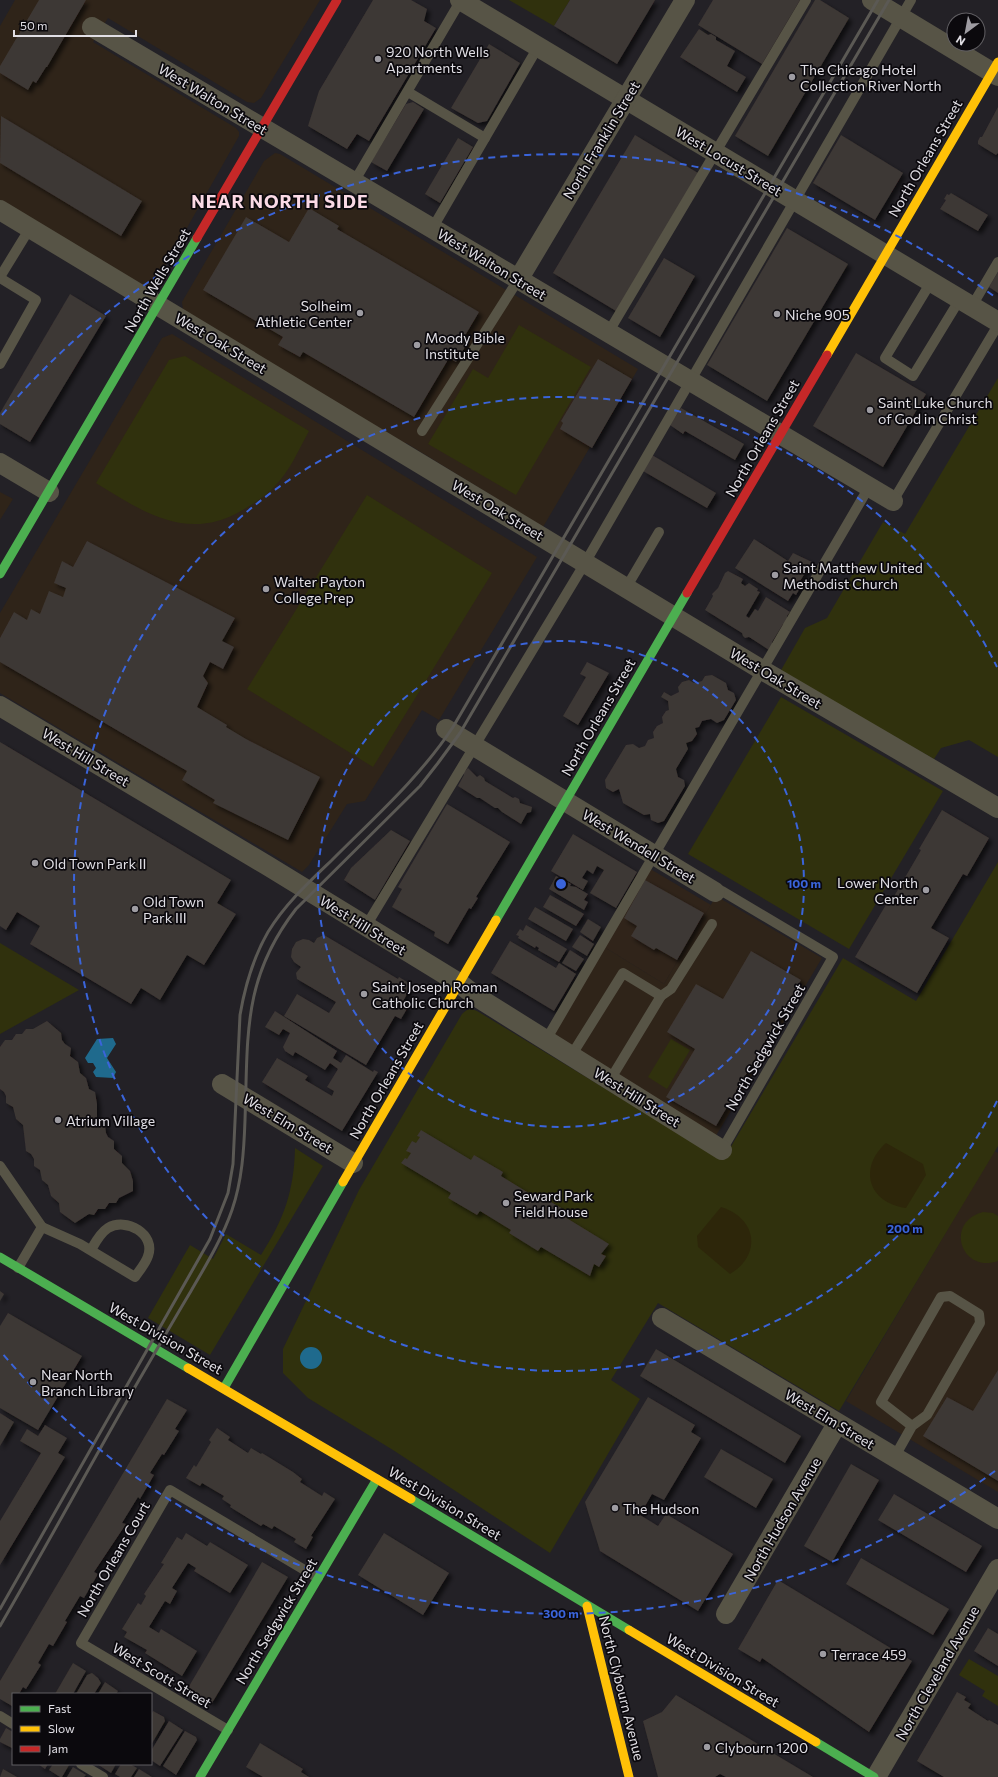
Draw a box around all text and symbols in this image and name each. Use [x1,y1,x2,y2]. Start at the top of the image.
scale bar [14,12,136,38]
north arrow [946,12,986,52]
text: 50 m [20,18,48,32]
text: N [953,33,967,49]
place label: 920 North Wells Apartments [386,43,489,76]
marker: 920 North Wells Apartments [373,54,383,64]
street label: West Walton Street [155,60,271,138]
place label: The Chicago Hotel Collection River North [800,61,942,94]
marker: The Chicago Hotel Collection River North [787,72,797,82]
street label: North Franklin Street [559,78,643,202]
street label: North Orleans Street [884,96,966,220]
street label: West Locust Street [673,123,785,200]
district label: NEAR NORTH SIDE [191,190,369,212]
street label: North Wells Street [120,225,194,335]
street label: West Walton Street [434,225,550,303]
place label: Solheim Athletic Center [256,297,352,330]
place label: Niche 905 [785,306,850,323]
marker: Solheim Athletic Center [355,308,365,318]
street label: West Oak Street [172,309,270,377]
marker: Niche 905 [772,309,782,319]
place label: Moody Bible Institute [425,329,505,362]
marker: Moody Bible Institute [412,340,422,350]
street label: North Orleans Street [721,376,803,500]
place label: Saint Luke Church of God in Christ [878,394,992,427]
marker: Saint Luke Church of God in Christ [865,405,875,415]
street label: West Oak Street [449,476,547,544]
place label: Saint Matthew United Methodist Church [783,559,923,592]
marker: Saint Matthew United Methodist Church [770,570,780,580]
place label: Walter Payton College Prep [274,573,365,606]
marker: Walter Payton College Prep [261,584,271,594]
street label: West Oak Street [727,644,825,712]
street label: North Orleans Street [557,655,639,779]
street label: West Hill Street [39,724,133,790]
street label: West Wendell Street [579,805,699,887]
place label: Old Town Park II [43,855,146,872]
marker: Old Town Park II [30,858,40,868]
place label: Lower North Center [837,874,918,907]
text: 100 m [787,876,821,890]
centre of rings [554,877,568,891]
marker: Lower North Center [921,885,931,895]
street label: West Hill Street [317,892,410,959]
place label: Old Town Park III [143,893,204,926]
marker: Old Town Park III [130,904,140,914]
place label: Saint Joseph Roman Catholic Church [372,978,497,1011]
street label: North Sedgwick Street [722,980,808,1114]
marker: Saint Joseph Roman Catholic Church [359,989,369,999]
street label: North Orleans Street [345,1018,427,1142]
street label: West Hill Street [591,1064,684,1131]
street label: West Elm Street [240,1090,336,1157]
place label: Atrium Village [66,1112,155,1129]
marker: Atrium Village [53,1115,63,1125]
place label: Seward Park Field House [514,1187,594,1220]
marker: Seward Park Field House [501,1198,511,1208]
text: 200 m [887,1221,923,1235]
street label: West Division Street [106,1298,226,1378]
place label: Near North Branch Library [41,1366,134,1399]
marker: Near North Branch Library [28,1377,38,1387]
street label: West Elm Street [782,1386,878,1453]
street label: North Hudson Avenue [740,1454,824,1584]
street label: West Division Street [385,1463,505,1544]
street label: North Orleans Court [73,1498,153,1620]
place label: The Hudson [623,1500,699,1517]
marker: The Hudson [610,1503,620,1513]
street label: North Sedgwick Street [232,1555,320,1687]
street label: North Cleveland Avenue [892,1603,982,1743]
text: 300 m [543,1606,579,1620]
street label: North Clybourn Avenue [596,1614,648,1762]
street label: West Division Street [663,1630,783,1711]
street label: West Scott Street [109,1639,215,1711]
place label: Terrace 459 [831,1646,907,1663]
marker: Terrace 459 [818,1649,828,1659]
legend [12,1693,152,1765]
text: Fast [48,1701,71,1715]
text: Slow [48,1721,75,1735]
place label: Clybourn 1200 [715,1739,808,1756]
text: Jam [48,1741,68,1756]
marker: Clybourn 1200 [702,1742,712,1752]

